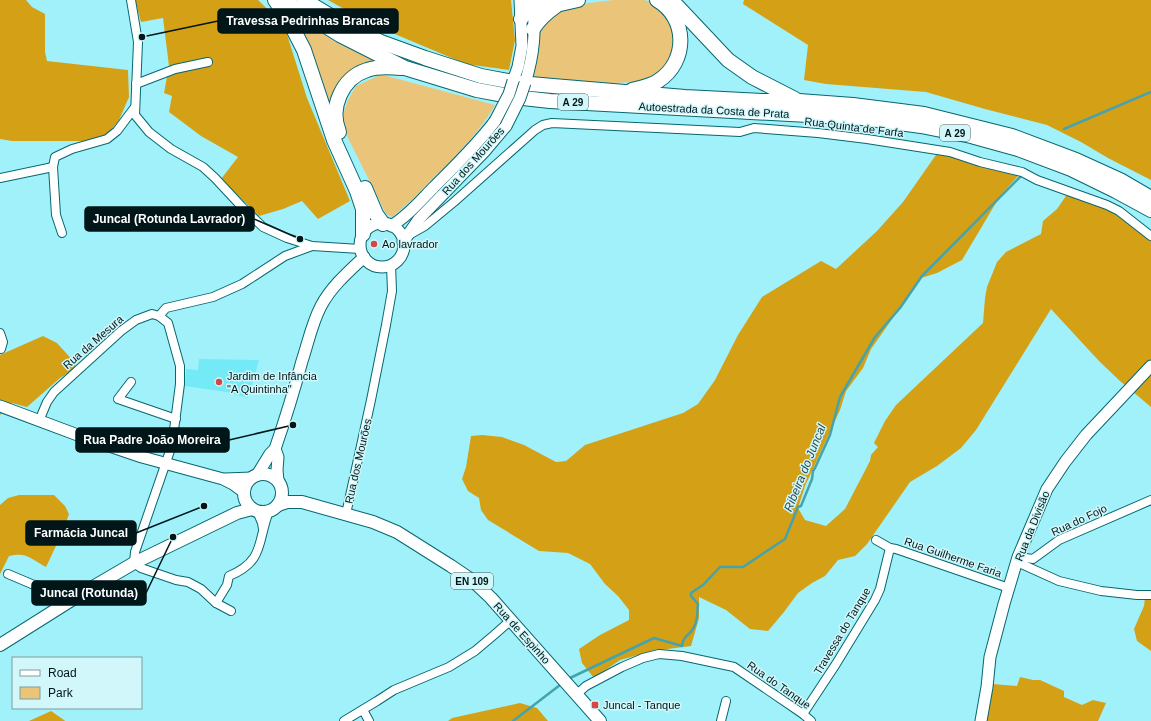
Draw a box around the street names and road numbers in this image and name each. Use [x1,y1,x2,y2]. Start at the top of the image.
road number: A 29 [558,94,588,110]
street label: Autoestrada da Costa de Prata [638,100,791,120]
street label: Rua Quinta de Farfa [804,115,905,139]
street label: Rua dos Mourões [439,124,507,197]
road number: A 29 [940,125,970,141]
street label: Rua da Mesura [61,312,126,371]
street label: Rua dos Mourões [342,417,374,505]
street label: Rua da Divisão [1012,489,1052,563]
street label: Rua do Fojo [1049,502,1109,538]
street label: Rua Guilherme Faria [903,535,1004,580]
road number: EN 109 [451,573,493,589]
street label: Travessa do Tanque [811,585,873,677]
street label: Rua de Espinho [491,600,553,666]
street label: Rua do Tanque [745,659,813,711]

